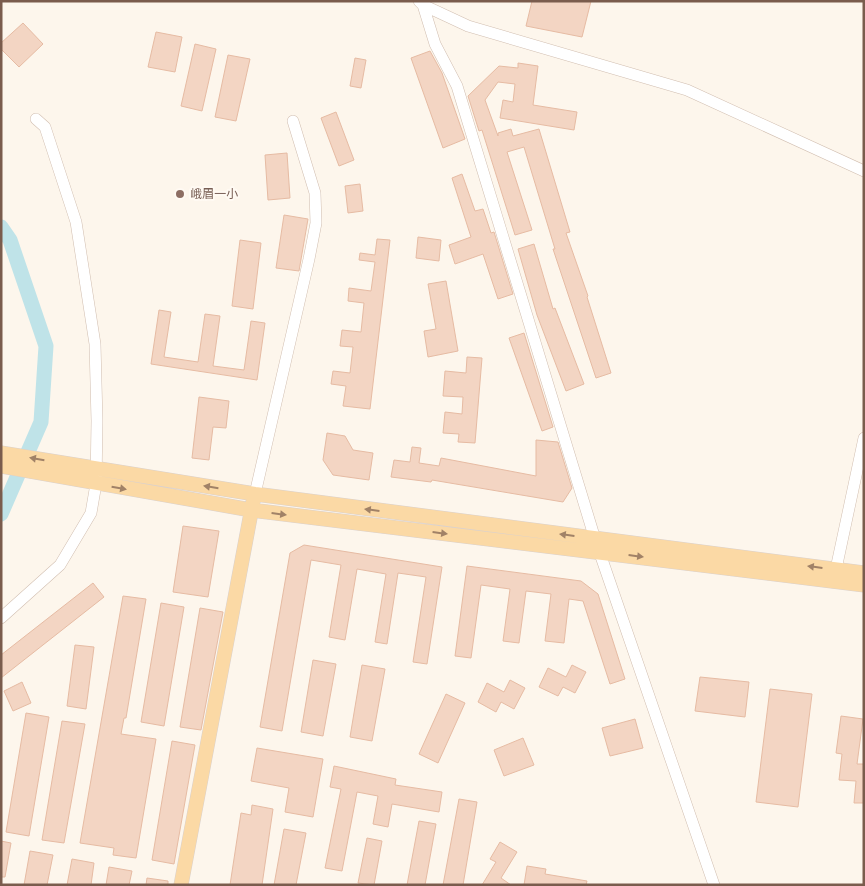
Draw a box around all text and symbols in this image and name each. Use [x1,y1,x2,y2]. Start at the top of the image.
place label: 峨眉一小 [190,186,238,201]
marker: 峨眉一小 [174,188,186,200]
one-way arrow [29,455,45,463]
one-way arrow [202,483,218,491]
one-way arrow [111,484,127,492]
one-way arrow [363,505,379,513]
one-way arrow [271,510,287,518]
one-way arrow [433,529,449,537]
one-way arrow [559,531,575,539]
one-way arrow [629,553,645,561]
one-way arrow [807,563,823,571]

